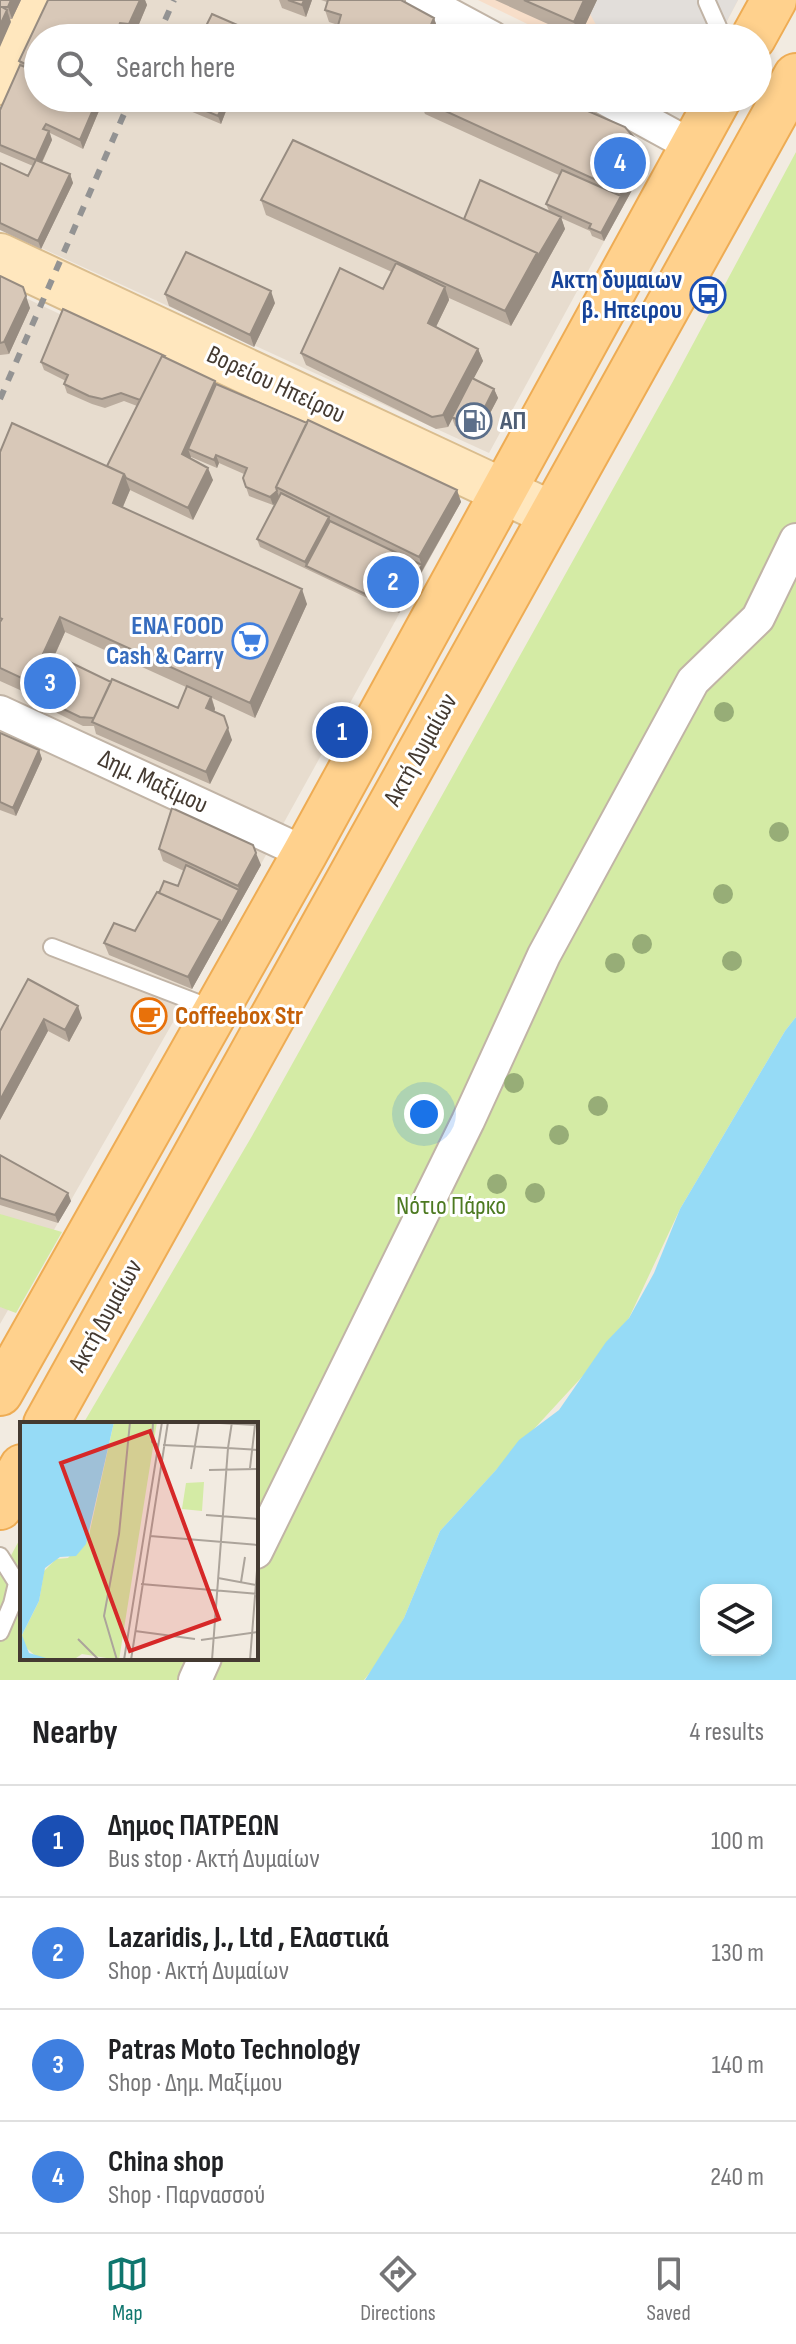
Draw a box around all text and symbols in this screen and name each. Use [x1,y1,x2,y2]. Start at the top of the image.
search box [24,24,772,112]
icon: search [52,46,96,90]
text: Search here [116,50,235,86]
pin: 4 [594,133,646,193]
place label: Ακτη δυμαιων β. Ηπειρου [550,265,682,326]
bus stop icon: Ακτη δυμαιων β. Ηπειρου [689,276,727,314]
street label: Βορείου Ηπείρου [202,339,350,431]
fuel station icon: ΑΠ [455,402,493,440]
place label: ΑΠ [499,406,526,437]
pin: 2 [367,552,419,612]
place label: ENA FOOD Cash & Carry [106,611,224,672]
supermarket icon: ENA FOOD Cash & Carry [231,622,269,660]
pin: 3 [24,653,76,713]
street label: Ακτή Δυμαίων [377,688,465,812]
pin: 1 [316,702,368,762]
street label: Δημ. Μαξίμου [93,743,213,821]
cafe icon: Coffeebox Str [130,997,168,1035]
place label: Coffeebox Str [175,1001,303,1032]
your location [404,1094,444,1134]
park label: Νότιο Πάρκο [396,1191,506,1222]
street label: Ακτή Δυμαίων [62,1254,150,1378]
inset map [20,1422,258,1660]
map controls [700,1584,772,1656]
button: layers [700,1584,772,1656]
text: Nearby [32,1712,118,1753]
text: 4 results [689,1717,764,1748]
text: Δημος ΠΑΤΡΕΩΝ [108,1808,279,1844]
text: 1 [53,1826,63,1857]
text: 100 m [711,1826,764,1857]
text: Bus stop · Ακτή Δυμαίων [108,1844,319,1875]
text: Lazaridis, J., Ltd , Ελαστικά [108,1920,389,1956]
text: 2 [52,1938,64,1969]
text: 130 m [712,1938,764,1969]
text: Shop · Ακτή Δυμαίων [108,1956,289,1987]
text: Patras Moto Technology [108,2032,361,2068]
text: 3 [52,2050,64,2081]
text: 140 m [712,2050,764,2081]
text: Shop · Δημ. Μαξίμου [108,2068,283,2099]
text: China shop [108,2144,224,2180]
text: 4 [52,2162,64,2193]
text: 240 m [710,2162,764,2193]
text: Shop · Παρνασσού [108,2180,265,2211]
tab: Map [105,2252,149,2327]
tab: Directions [360,2252,436,2327]
tab: Saved [647,2252,691,2327]

